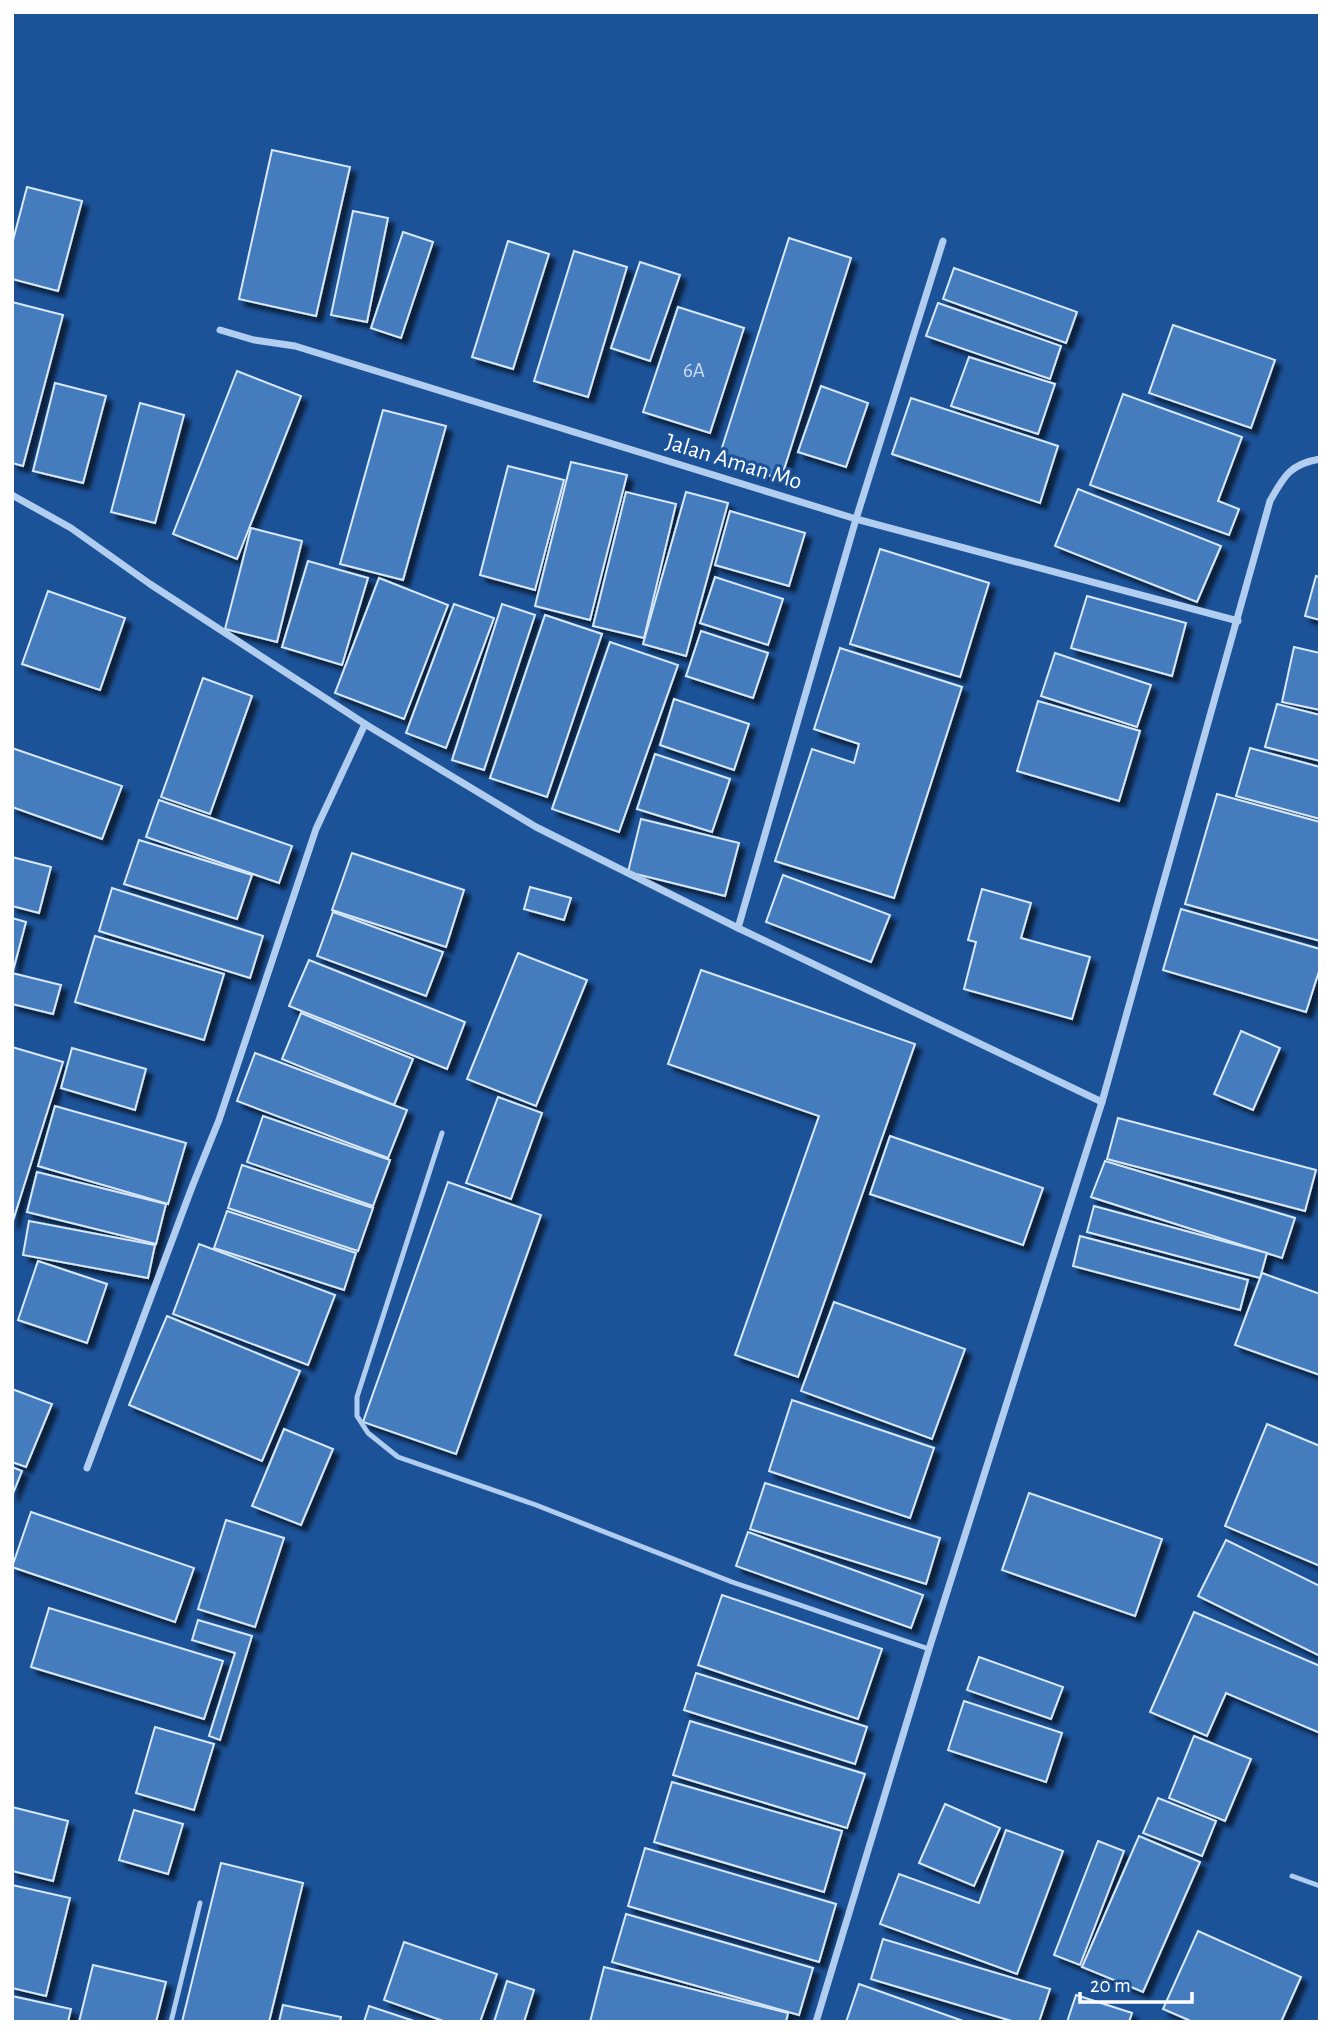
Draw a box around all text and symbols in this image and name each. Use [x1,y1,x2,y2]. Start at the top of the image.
house number: 6A [683,360,705,381]
street label: Jalan Aman Mo [663,430,805,494]
scale bar [1080,1960,1192,2004]
text: 20 m [1090,1975,1131,1996]

